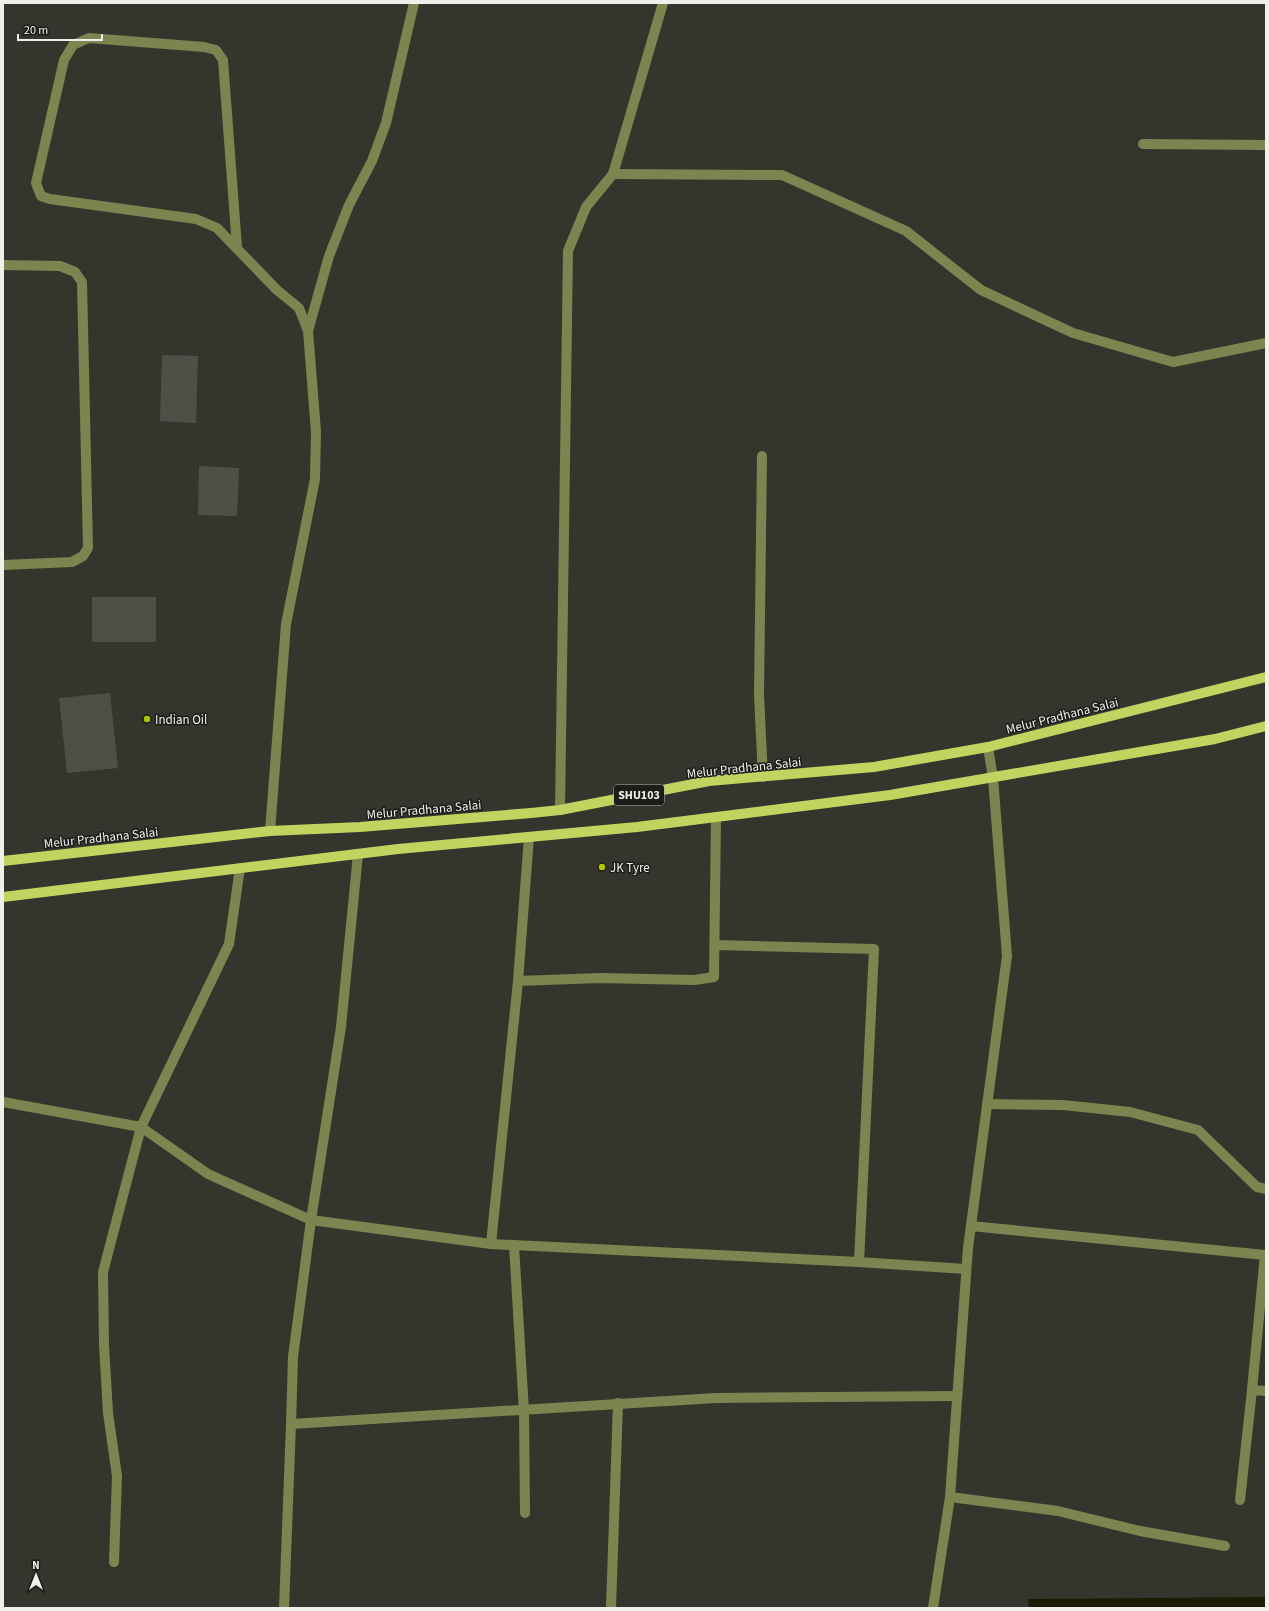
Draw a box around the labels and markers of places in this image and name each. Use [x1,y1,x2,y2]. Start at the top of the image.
place label: Indian Oil [155,711,207,729]
marker: Indian Oil [142,714,152,724]
place label: JK Tyre [610,859,650,877]
marker: JK Tyre [597,862,607,872]

